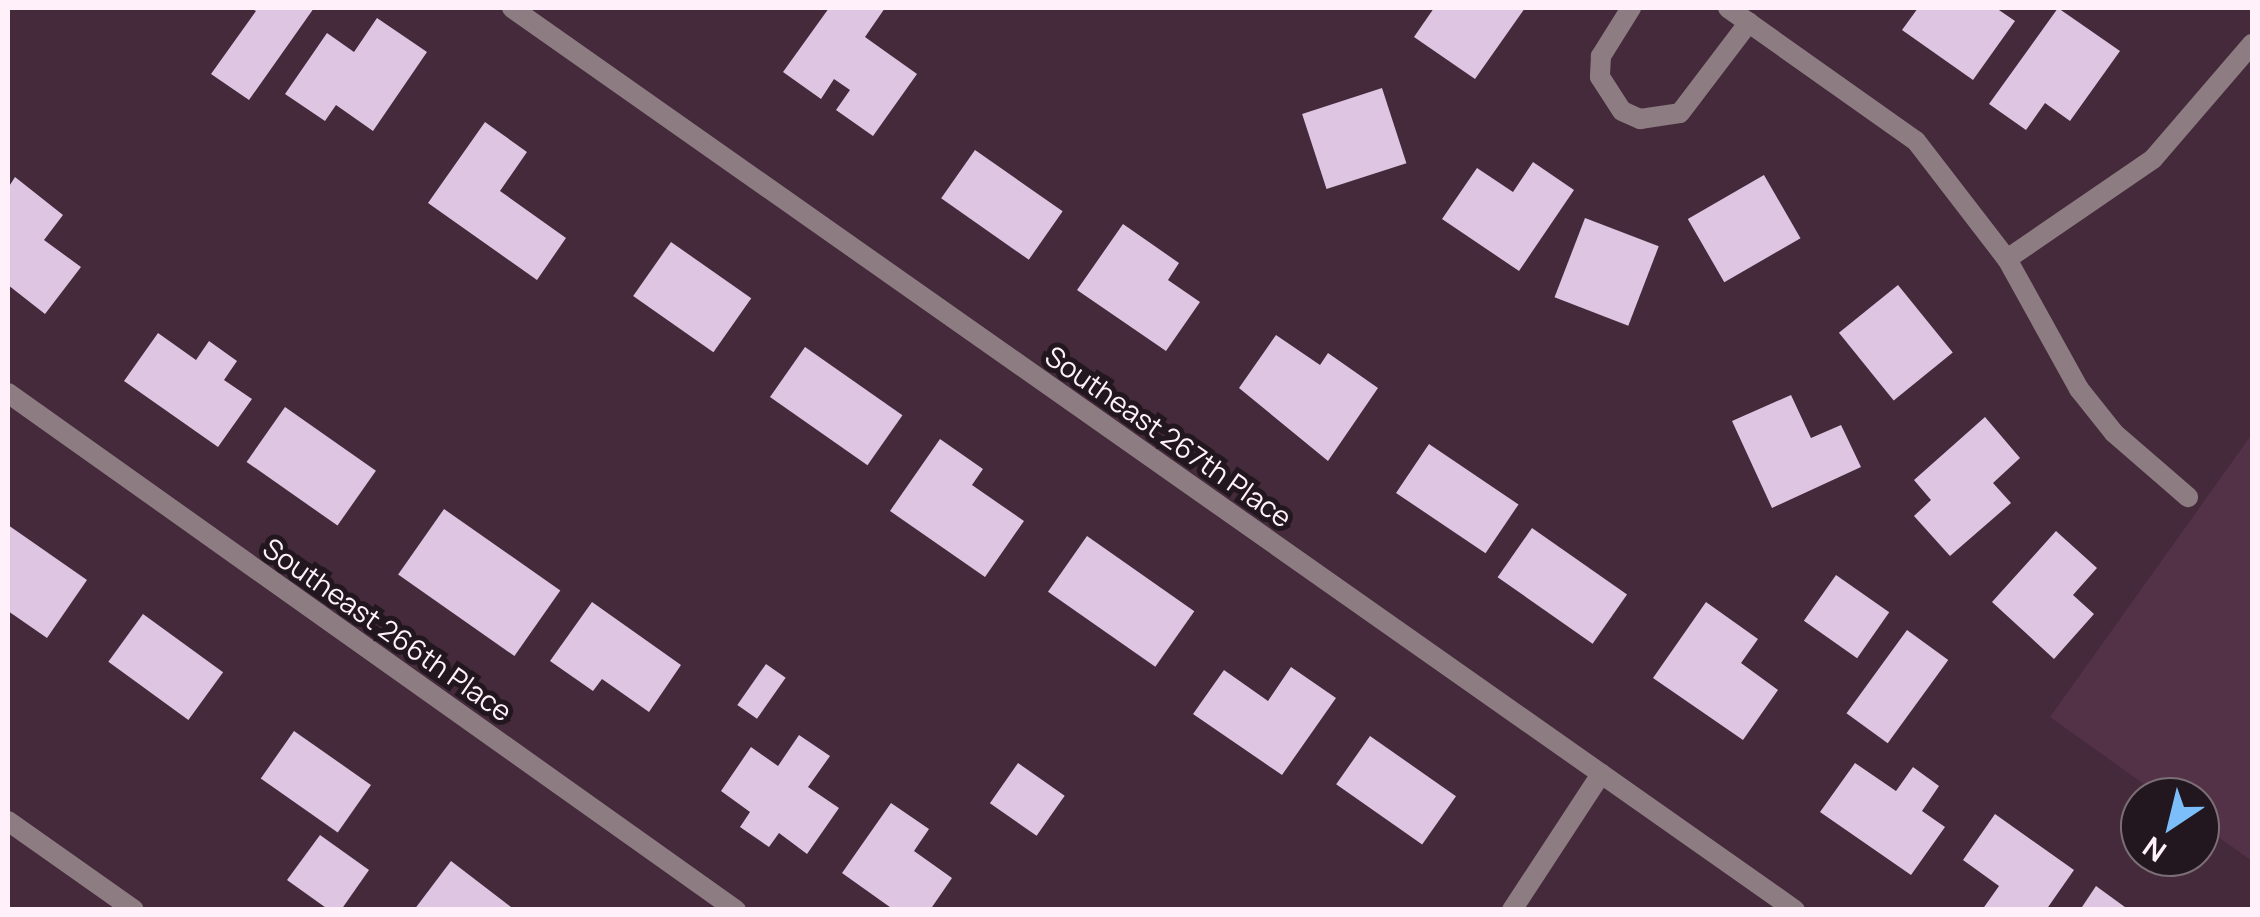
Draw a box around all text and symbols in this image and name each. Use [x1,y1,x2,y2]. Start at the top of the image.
street label: Southeast 267th Place [1039,338,1299,534]
street label: Southeast 266th Place [257,530,519,728]
north arrow [2120,777,2220,877]
text: N [2135,829,2173,871]

